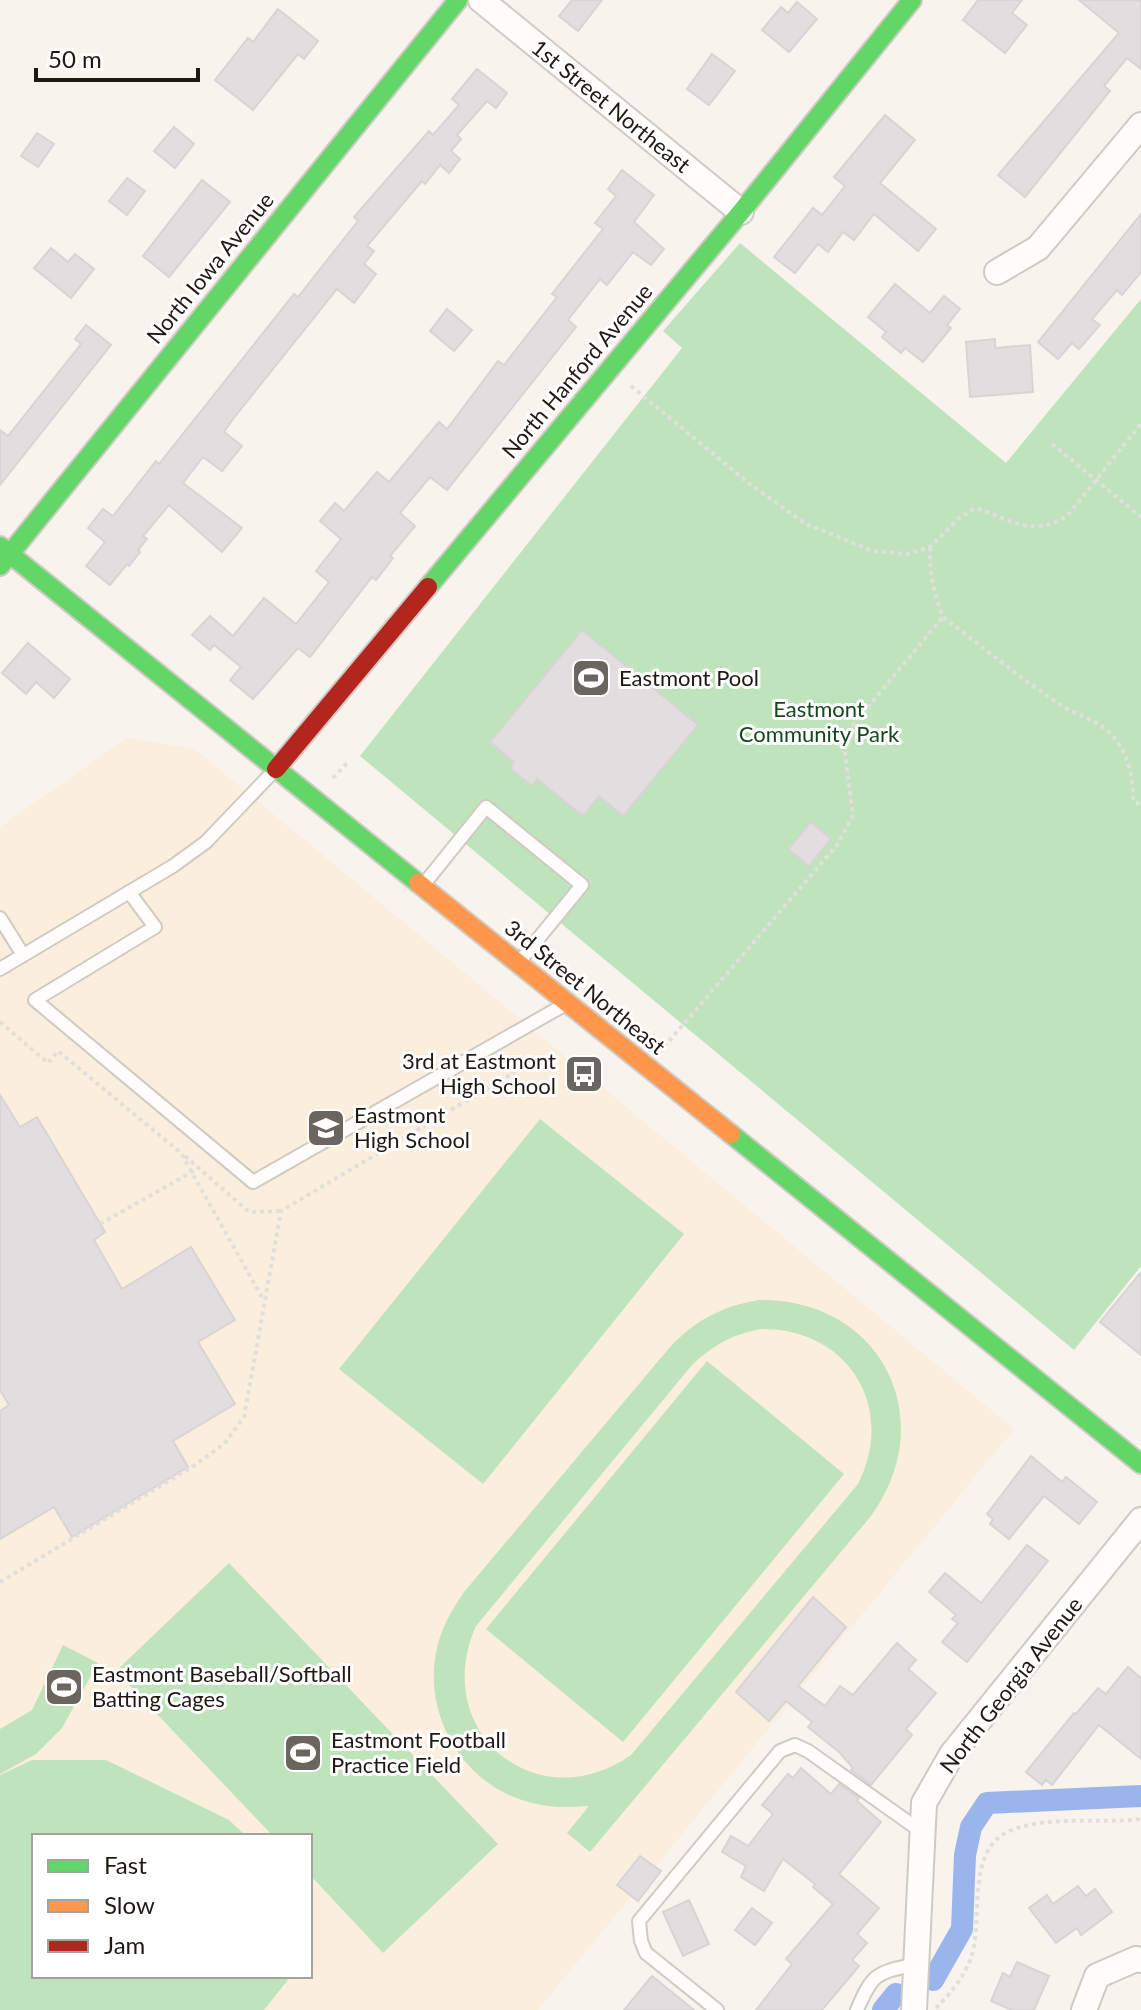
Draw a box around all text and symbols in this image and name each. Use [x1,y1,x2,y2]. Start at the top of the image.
scale bar [36,32,198,82]
street label: 1st Street Northeast [526,33,696,178]
text: 50 m [48,44,102,73]
street label: North Iowa Avenue [140,187,279,349]
street label: North Hanford Avenue [496,278,658,464]
sports icon: Eastmont Pool [570,657,612,699]
place label: Eastmont Pool [619,664,759,691]
park label: Eastmont Community Park [739,695,900,747]
street label: 3rd Street Northeast [500,914,671,1060]
place label: 3rd at Eastmont High School [402,1047,556,1099]
bus stop icon: 3rd at Eastmont High School [563,1053,605,1095]
place label: Eastmont High School [354,1101,470,1153]
school or university icon: Eastmont High School [305,1107,347,1149]
street label: North Georgia Avenue [934,1591,1088,1778]
place label: Eastmont Baseball/Softball Batting Cages [92,1660,352,1712]
sports icon: Eastmont Baseball/Softball Batting Cages [43,1666,85,1708]
place label: Eastmont Football Practice Field [331,1726,506,1778]
sports icon: Eastmont Football Practice Field [282,1732,324,1774]
legend [32,1834,312,1978]
text: Fast [104,1850,147,1879]
text: Slow [104,1890,155,1919]
text: Jam [104,1930,145,1959]

